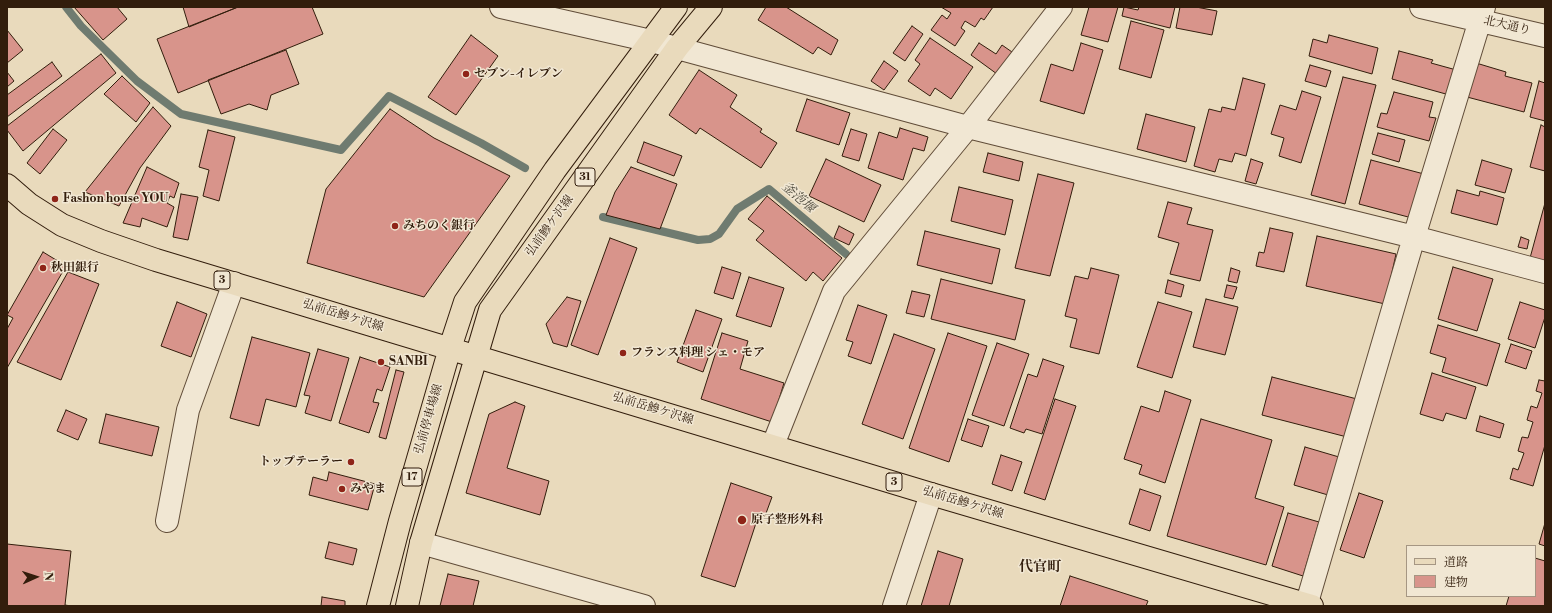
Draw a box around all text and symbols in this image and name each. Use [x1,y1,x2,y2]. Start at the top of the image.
street label: 北大通り [1482,14,1532,38]
place label: セブン-イレブン [474,67,563,81]
marker: セブン-イレブン [461,69,471,79]
road number: 31 [575,168,595,186]
water label: 釜萢堰 [778,179,818,217]
place label: Fashon house YOU [63,192,169,206]
street label: 弘前鰺ケ沢線 [523,193,577,259]
marker: Fashon house YOU [50,194,60,204]
place label: みちのく銀行 [403,219,475,233]
marker: みちのく銀行 [390,221,400,231]
place label: 秋田銀行 [51,261,99,275]
marker: 秋田銀行 [38,263,48,273]
road number: 3 [214,271,230,289]
street label: 弘前岳鰺ケ沢線 [301,297,385,335]
place label: フランス料理 シェ・モア [631,346,765,360]
marker: フランス料理 シェ・モア [618,348,628,358]
place label: SANBI [389,355,428,369]
marker: SANBI [376,357,386,367]
street label: 弘前停車場線 [412,382,446,456]
street label: 弘前岳鰺ケ沢線 [611,390,695,428]
place label: トップテーラー [259,455,343,469]
marker: トップテーラー [346,457,356,467]
road number: 17 [402,468,422,486]
road number: 3 [886,473,902,491]
place label: みやま [350,482,386,496]
marker: みやま [337,484,347,494]
street label: 弘前岳鰺ケ沢線 [921,484,1005,522]
place label: 原子整形外科 [751,513,823,527]
marker: 原子整形外科 [736,514,748,526]
legend [1406,545,1536,597]
text: 道路 [1444,555,1468,570]
north arrow [16,557,56,597]
district label: 代官町 [1019,560,1061,576]
text: N [41,572,55,581]
text: 建物 [1444,575,1468,590]

